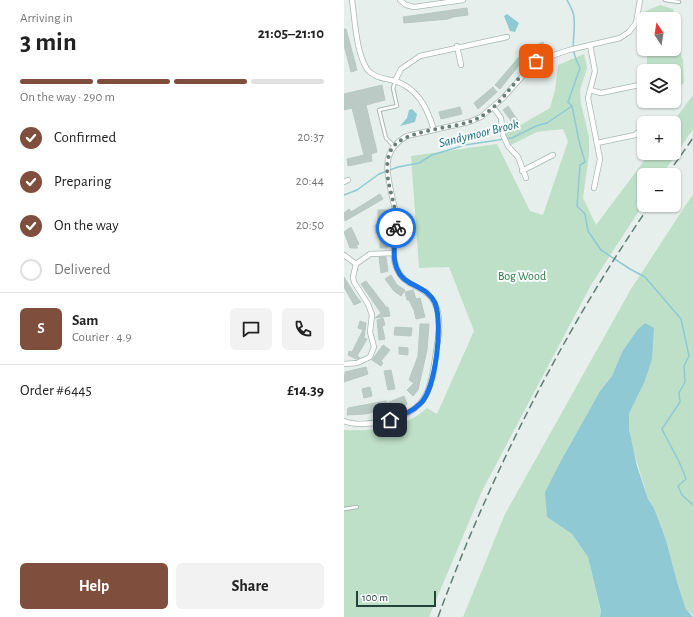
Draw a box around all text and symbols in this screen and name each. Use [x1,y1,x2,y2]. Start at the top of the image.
text: Arriving in [20,12,73,25]
north arrow [637,12,681,56]
map controls [637,12,681,212]
text: 21:05–21:10 [258,26,324,41]
text: 3 min [20,29,77,55]
pin [519,44,553,78]
icon: bag [525,50,547,72]
button: layers [637,64,681,108]
text: On the way · 290 m [20,91,115,104]
button: + [637,116,681,160]
water label: Sandymoor Brook [438,118,520,150]
icon: check [20,127,42,149]
text: Confirmed [54,130,116,145]
text: 20:37 [297,131,324,144]
button: − [637,168,681,212]
icon: check [20,171,42,193]
text: Preparing [54,174,111,189]
text: 20:44 [296,175,324,188]
courier [376,208,416,248]
icon: check [20,215,42,237]
icon: bike [385,217,407,239]
text: On the way [54,218,119,233]
text: 20:50 [296,219,324,232]
text: Delivered [54,262,111,277]
park label: Bog Wood [498,270,546,282]
button: chat [230,308,272,350]
button: phone [282,308,324,350]
text: Sam [72,313,98,328]
text: S [37,321,45,336]
text: Courier · 4.9 [72,331,132,344]
text: Order #6445 [20,383,92,398]
text: £14.39 [287,383,324,398]
pin [373,403,407,437]
icon: home [379,409,401,431]
button: Help [20,563,168,609]
button: Share [176,563,324,609]
scale bar [356,589,436,608]
text: 100 m [362,592,388,603]

